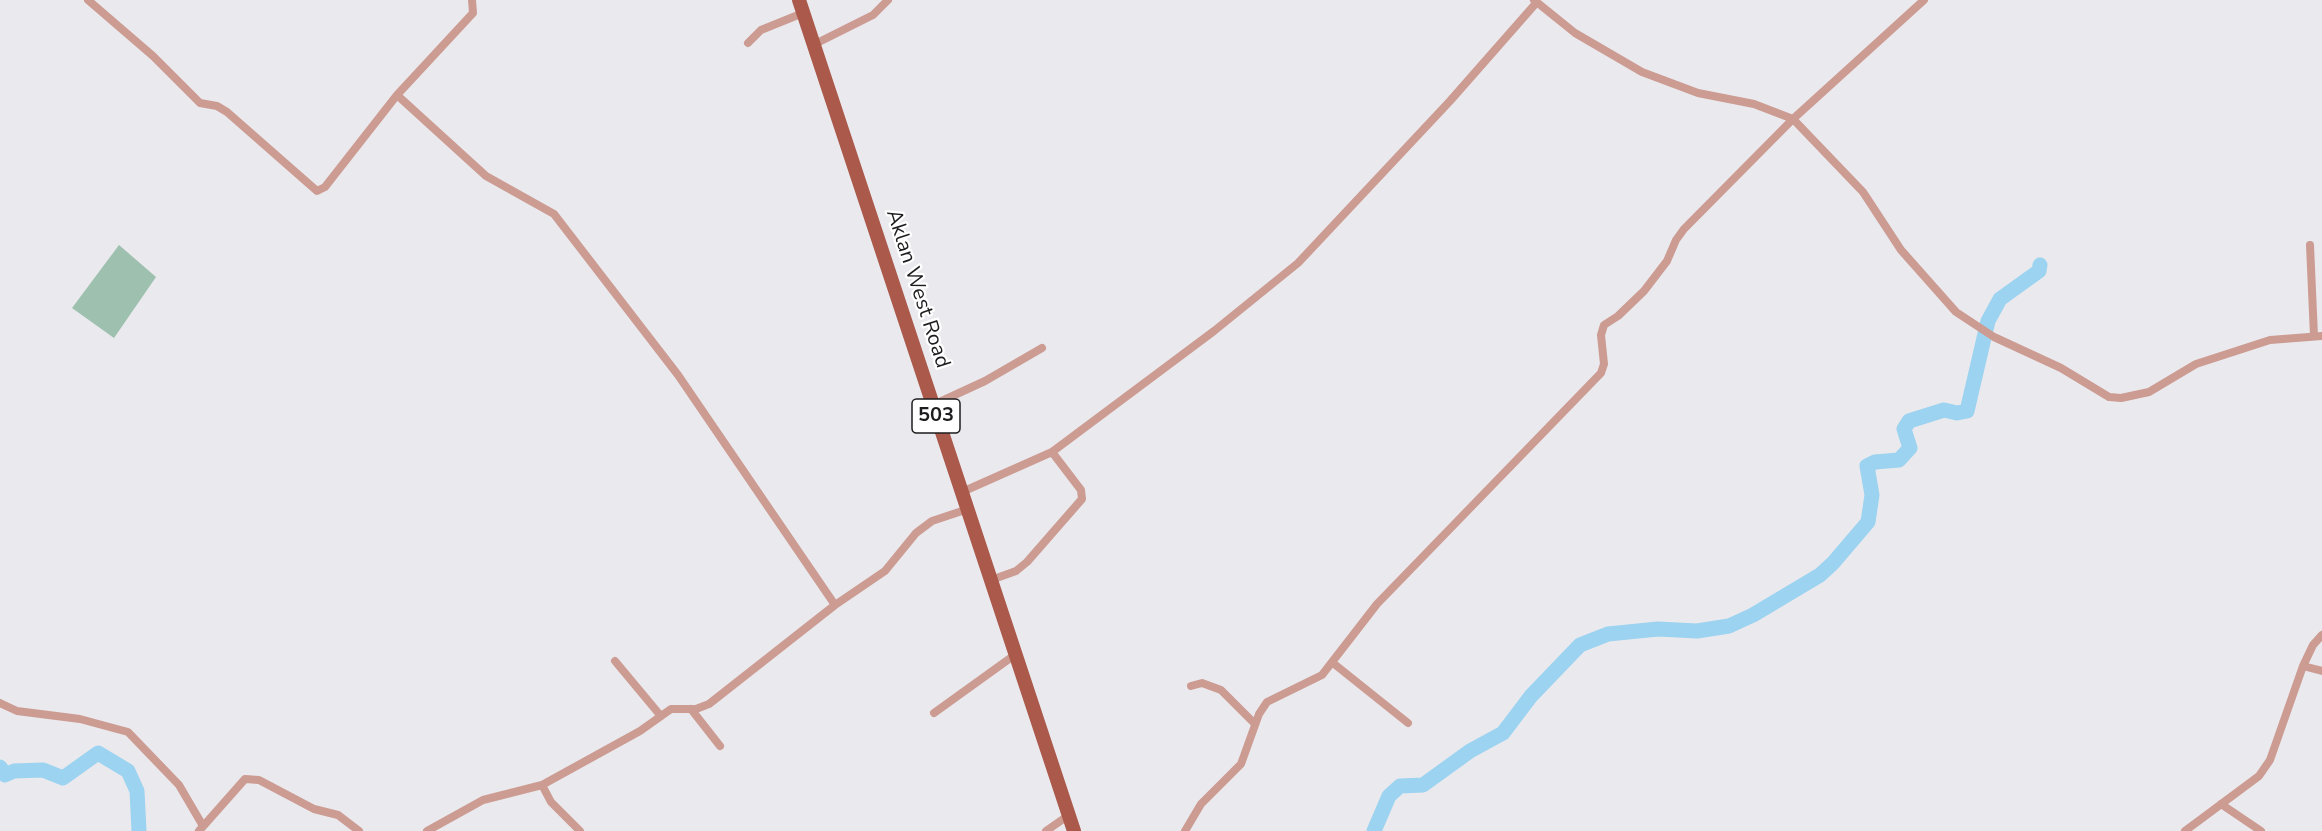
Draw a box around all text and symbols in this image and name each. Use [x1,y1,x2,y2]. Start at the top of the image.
street label: Aklan West Road [880,207,954,371]
road number: 503 [912,399,960,433]

